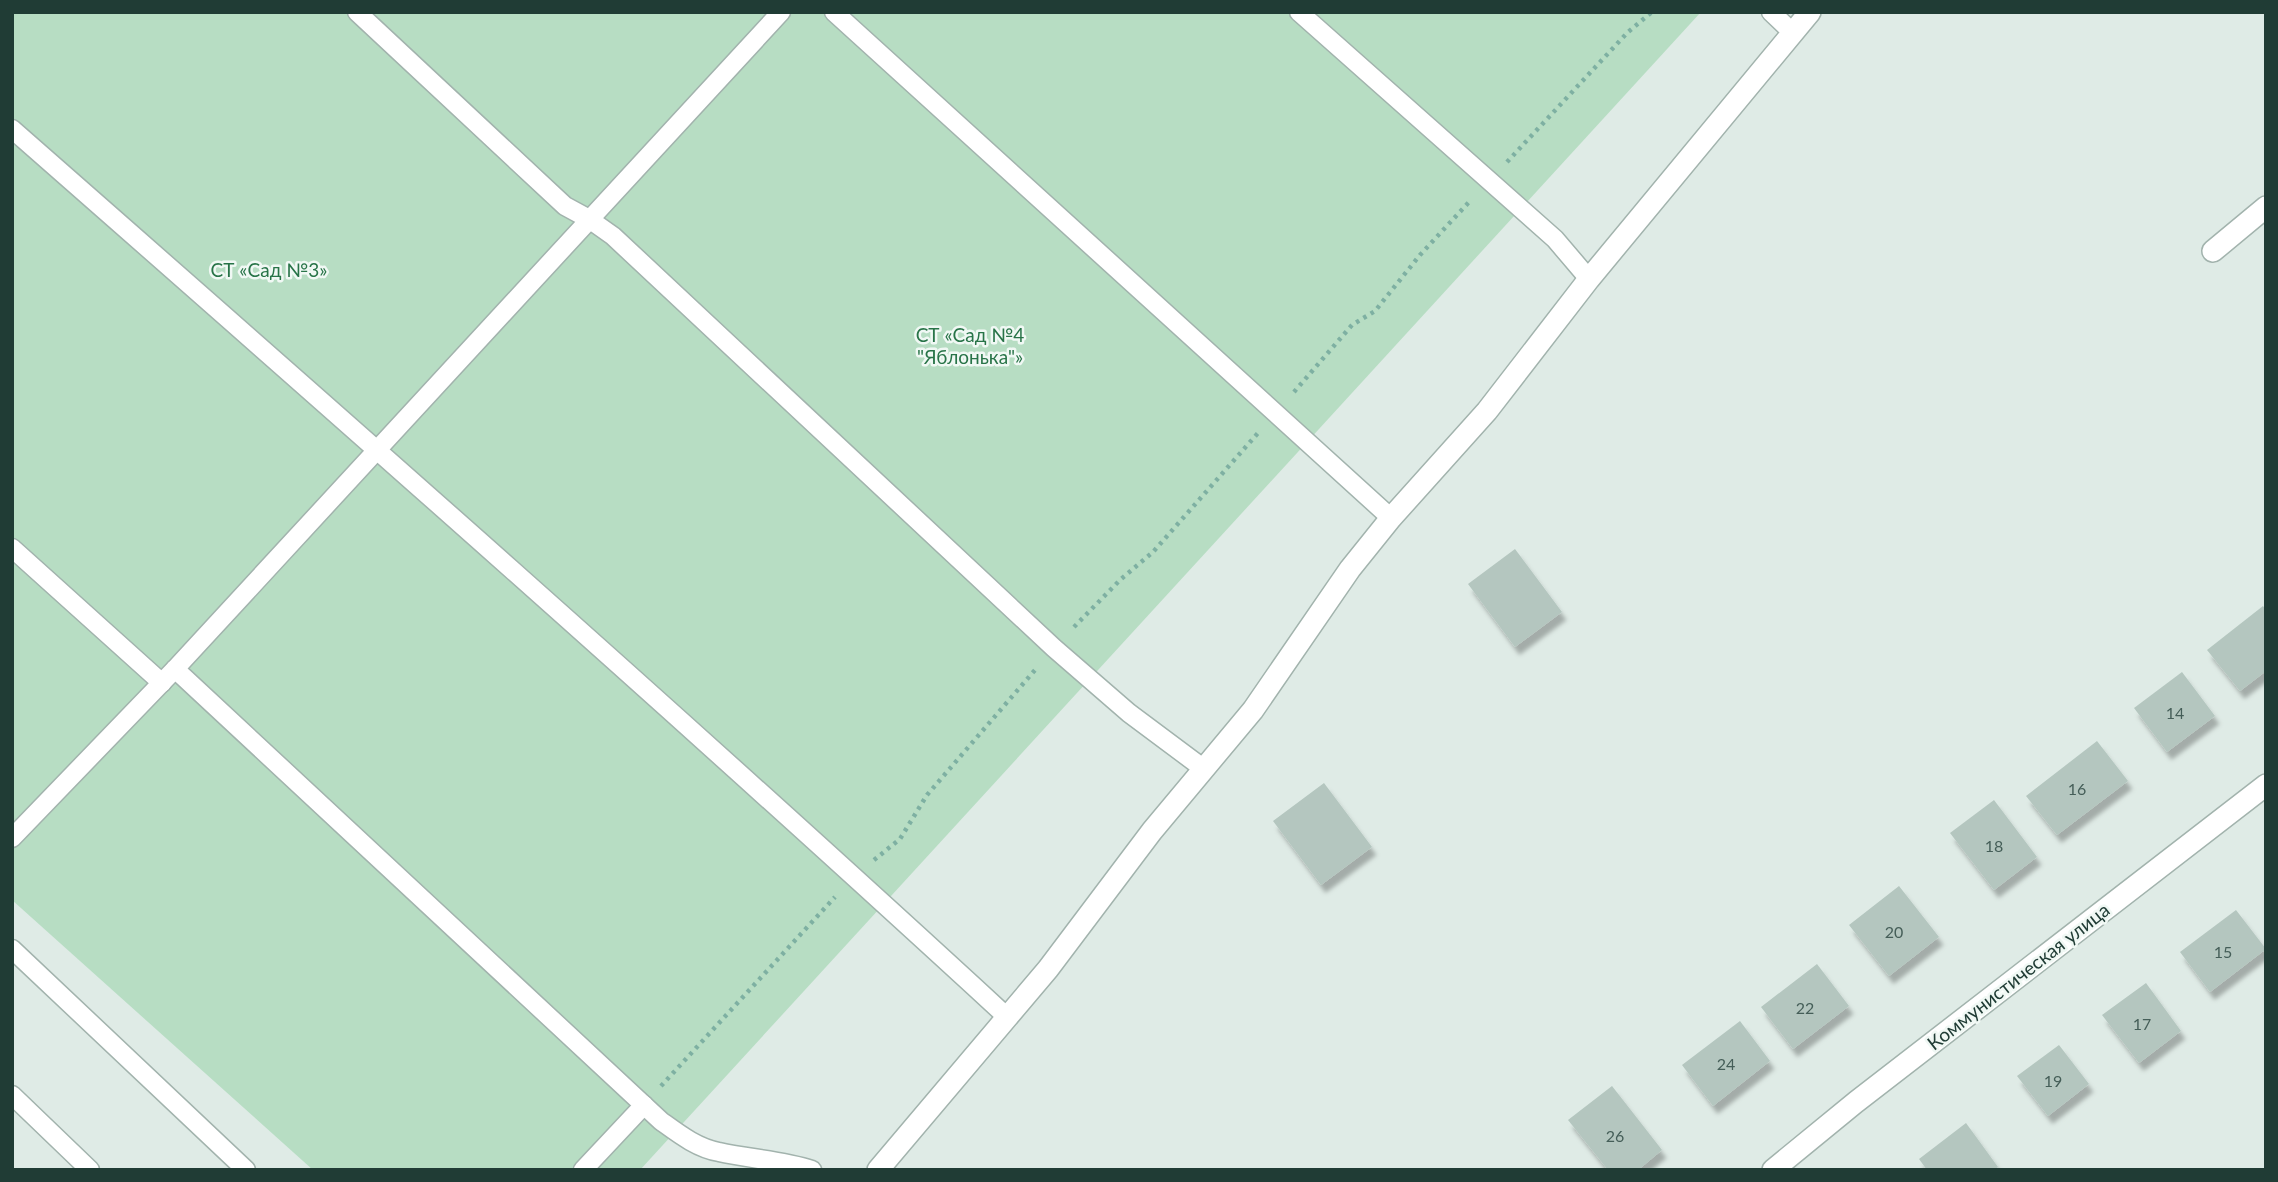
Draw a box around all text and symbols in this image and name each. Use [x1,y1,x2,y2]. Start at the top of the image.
park label: СТ «Сад №3» [211,258,327,281]
park label: СТ «Сад №4 "Яблонька"» [916,323,1024,368]
house number: 14 [2166,703,2184,722]
house number: 16 [2068,779,2086,798]
house number: 18 [1985,836,2003,855]
street label: Коммунистическая улица [1922,898,2114,1054]
house number: 20 [1885,922,1903,941]
house number: 15 [2214,942,2232,961]
house number: 22 [1796,998,1814,1017]
house number: 17 [2133,1014,2151,1033]
house number: 24 [1717,1054,1735,1073]
house number: 19 [2044,1071,2062,1090]
house number: 26 [1606,1126,1624,1145]

